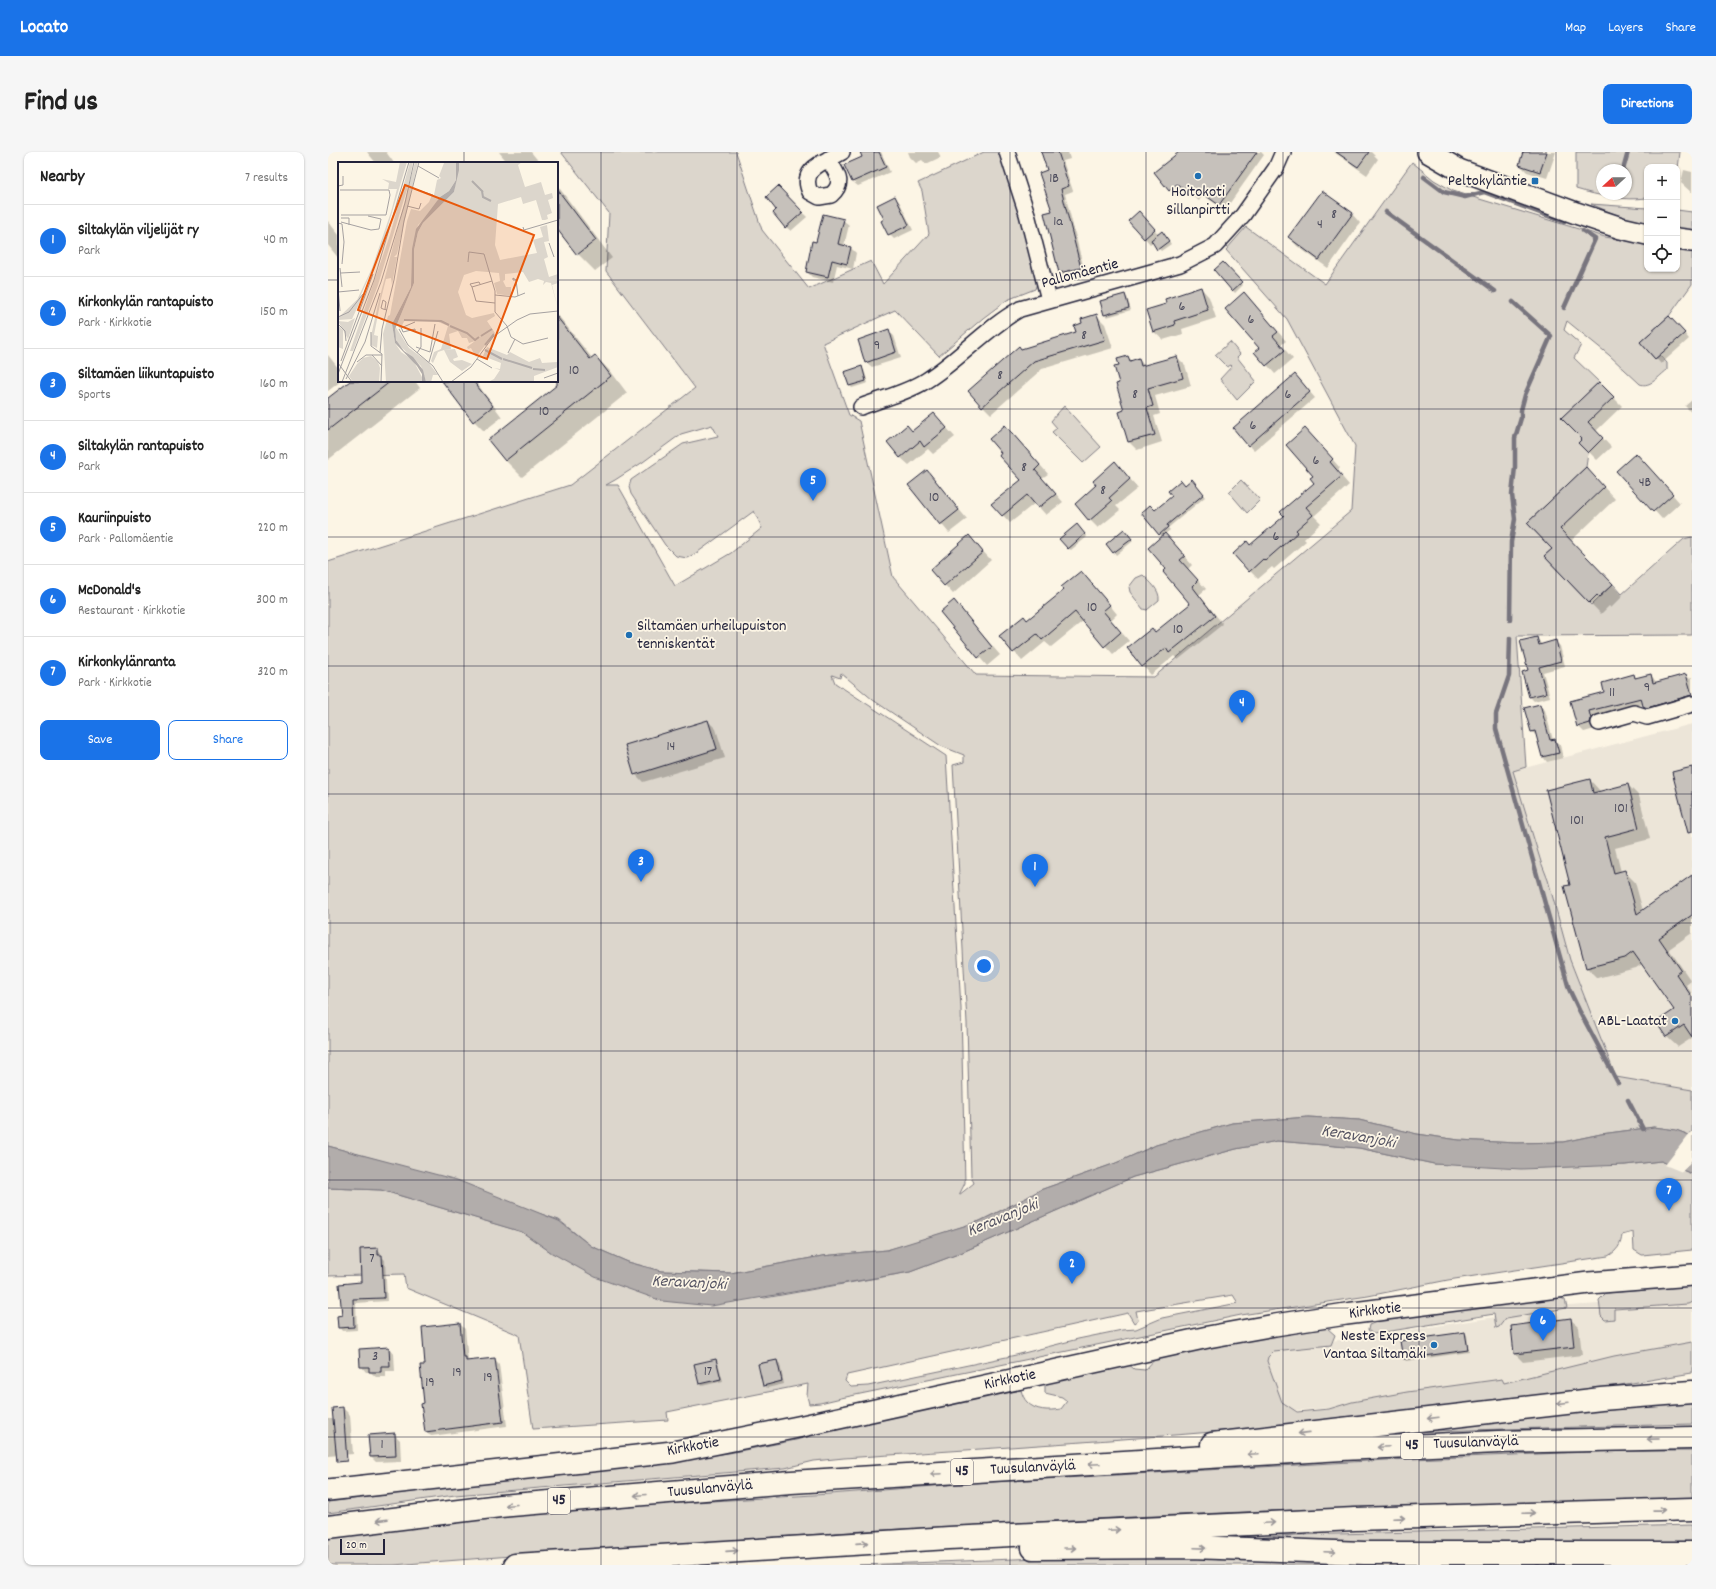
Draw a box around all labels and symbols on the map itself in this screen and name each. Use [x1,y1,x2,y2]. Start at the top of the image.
inset map [338,162,558,382]
north arrow [1596,164,1632,200]
house number: 1B [1049,169,1059,189]
place label: Peltokyläntie [1448,170,1527,193]
marker: Hoitokoti Sillanpirtti [1193,171,1203,181]
marker: Peltokyläntie [1530,176,1540,186]
place label: Hoitokoti Sillanpirtti [1166,181,1230,222]
house number: 8 [1331,205,1337,225]
house number: 1a [1053,212,1063,232]
house number: 4 [1317,215,1323,235]
street label: Pallomäentie [1039,253,1121,295]
house number: 6 [1179,297,1186,317]
house number: 6 [1248,310,1255,330]
house number: 8 [1081,326,1087,346]
house number: 9 [874,336,880,356]
house number: 10 [569,361,579,381]
house number: 8 [997,366,1003,386]
house number: 8 [1132,385,1138,405]
house number: 6 [1285,385,1292,405]
house number: 10 [539,402,549,422]
house number: 6 [1250,416,1257,436]
house number: 6 [1313,451,1320,471]
house number: 8 [1021,458,1027,478]
pin: 5 [800,468,826,501]
house number: 4B [1639,473,1652,493]
house number: 8 [1100,481,1106,501]
house number: 10 [929,488,939,508]
house number: 6 [1273,527,1280,547]
house number: 10 [1087,598,1097,618]
place label: Siltamäen urheilupuiston tenniskentät [637,615,786,656]
house number: 10 [1173,620,1183,640]
marker: Siltamäen urheilupuiston tenniskentät [624,630,634,640]
house number: 9 [1644,678,1650,698]
house number: 11 [1609,683,1615,703]
pin: 4 [1229,690,1255,723]
house number: 14 [667,737,675,757]
house number: 101 [1614,799,1628,819]
house number: 101 [1570,811,1584,831]
pin: 3 [628,849,654,882]
pin: 1 [1022,854,1048,887]
your location [974,956,994,976]
place label: ABL-Laatat [1598,1010,1667,1033]
marker: ABL-Laatat [1670,1016,1680,1026]
water label: Keravanjoki [1319,1120,1400,1157]
pin: 7 [1656,1178,1682,1211]
water label: Keravanjoki [964,1193,1045,1244]
house number: 7 [369,1249,375,1269]
pin: 2 [1059,1251,1085,1284]
water label: Keravanjoki [651,1270,730,1298]
street label: Kirkkotie [1348,1296,1402,1326]
pin: 6 [1530,1308,1556,1341]
place label: Neste Express Vantaa Siltamäki [1323,1325,1426,1366]
marker: Neste Express Vantaa Siltamäki [1429,1340,1439,1350]
house number: 3 [372,1347,378,1367]
house number: 17 [704,1362,712,1382]
house number: 19 [452,1363,462,1383]
street label: Kirkkotie [982,1363,1038,1397]
house number: 19 [483,1368,493,1388]
house number: 19 [425,1373,435,1393]
one-way arrow [1556,1399,1569,1407]
one-way arrow [1427,1414,1440,1422]
one-way arrow [1298,1429,1311,1436]
street label: Tuusulanväylä [1433,1430,1519,1456]
street label: Kirkkotie [665,1431,721,1463]
road number: 45 [1401,1433,1423,1459]
house number: 1 [380,1435,384,1455]
one-way arrow [1647,1435,1660,1442]
one-way arrow [1377,1444,1390,1451]
one-way arrow [1247,1451,1260,1458]
street label: Tuusulanväylä [990,1454,1076,1482]
road number: 45 [951,1459,973,1485]
one-way arrow [1088,1461,1101,1468]
one-way arrow [930,1470,943,1477]
street label: Tuusulanväylä [666,1474,754,1504]
road number: 45 [548,1488,570,1514]
one-way arrow [634,1491,647,1498]
one-way arrow [505,1502,518,1509]
one-way arrow [1652,1506,1665,1514]
one-way arrow [1522,1509,1535,1517]
one-way arrow [1392,1514,1405,1521]
one-way arrow [375,1516,388,1524]
one-way arrow [1262,1520,1275,1527]
one-way arrow [1107,1527,1120,1534]
scale bar [340,1537,385,1556]
one-way arrow [855,1539,868,1547]
one-way arrow [1063,1544,1076,1552]
one-way arrow [1193,1544,1206,1551]
one-way arrow [725,1547,738,1555]
one-way arrow [1323,1548,1336,1555]

